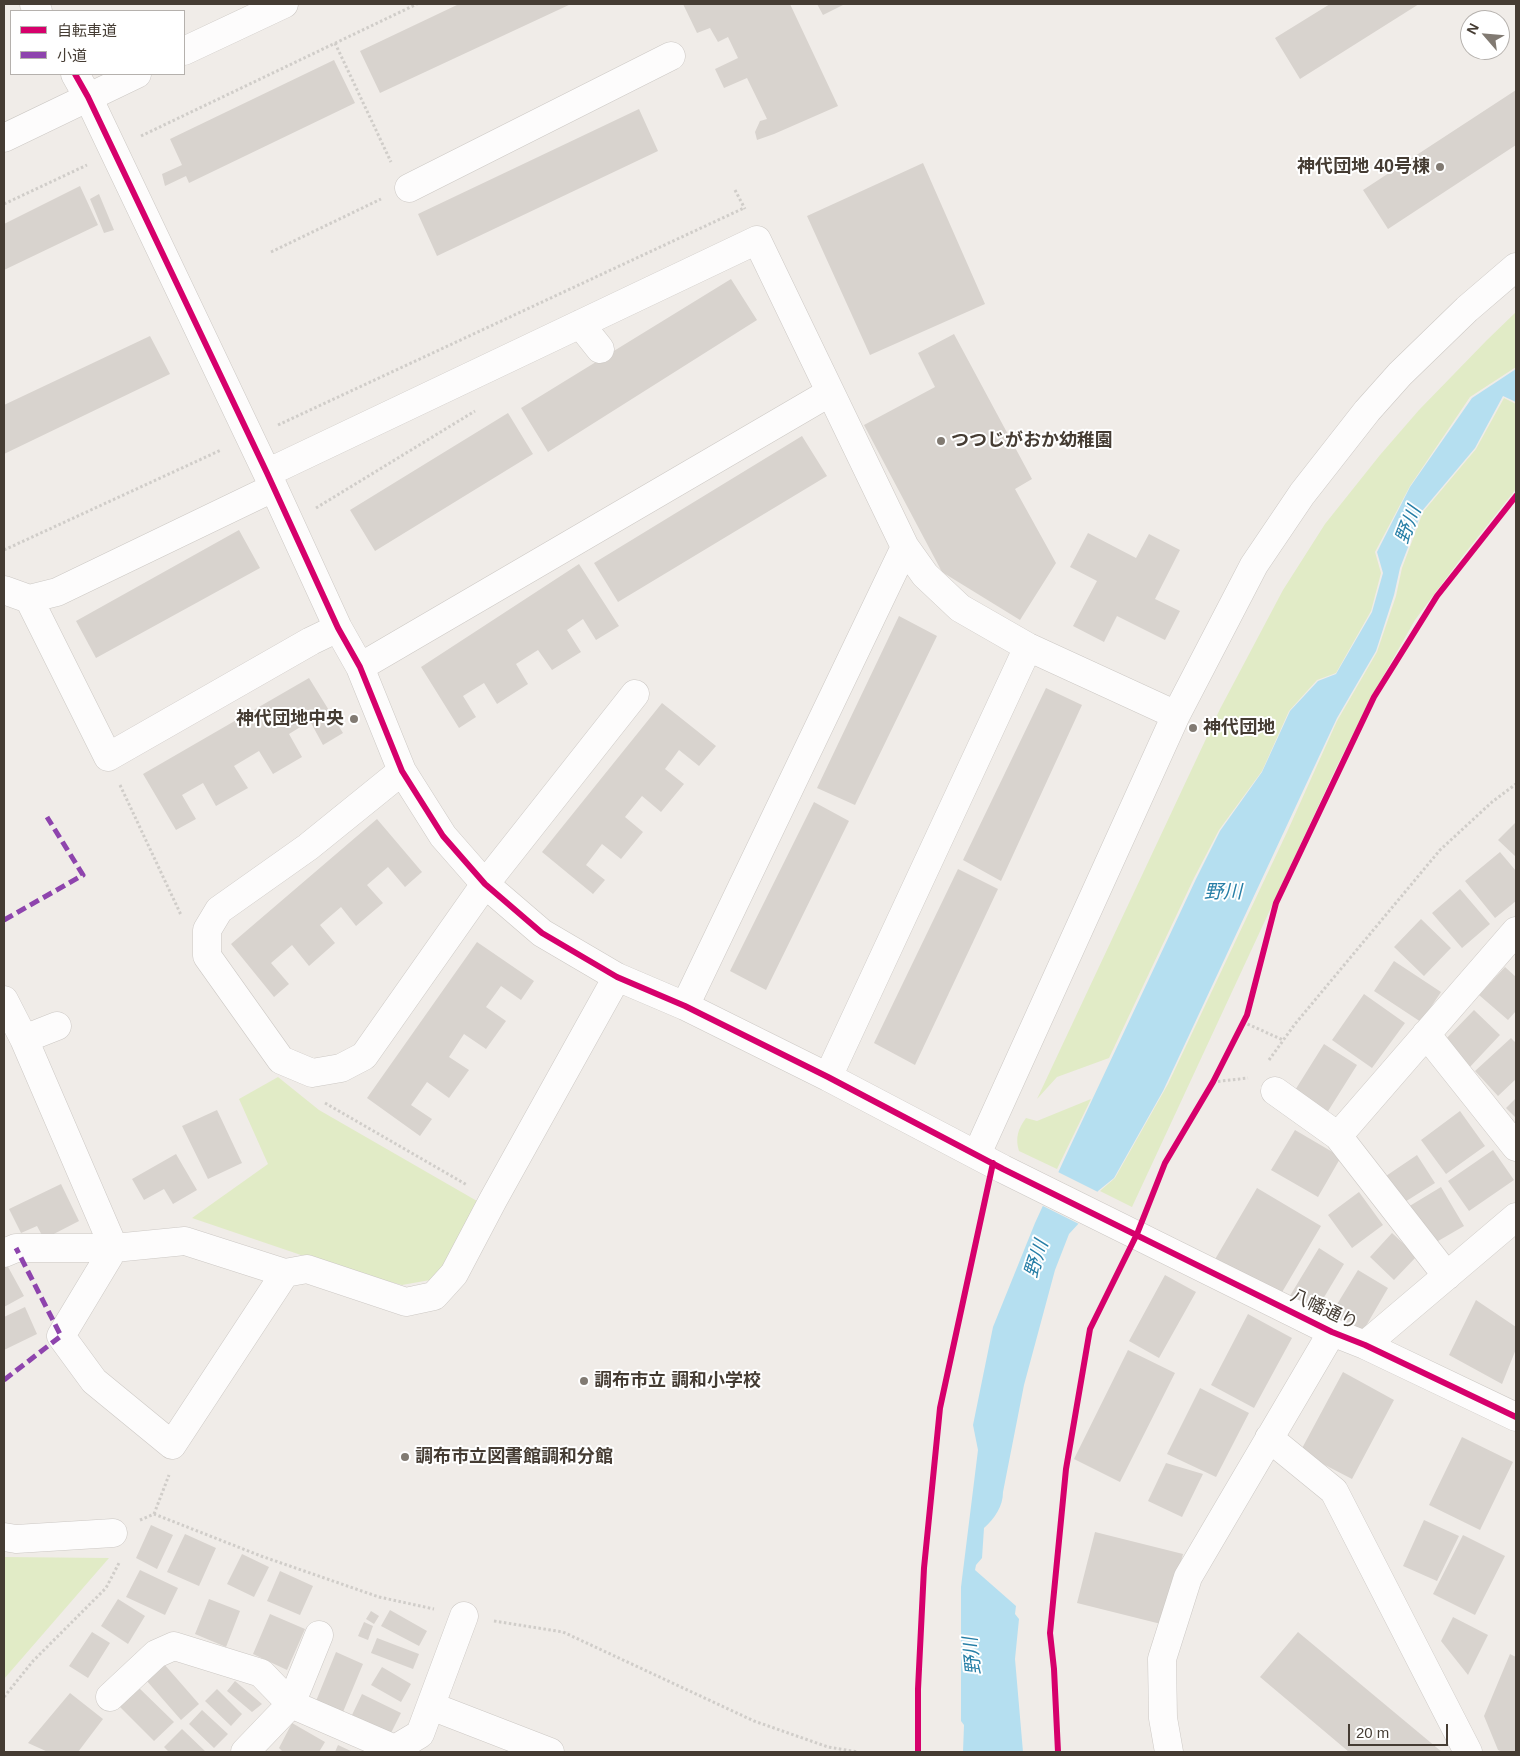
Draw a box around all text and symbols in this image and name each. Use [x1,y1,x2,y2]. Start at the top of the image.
legend [10,10,185,75]
north arrow [1460,10,1510,60]
text: N [1463,21,1482,37]
text: 自転車道 [57,22,117,39]
text: 小道 [57,47,87,64]
place label: 神代団地 40号棟 [1297,156,1430,178]
marker: 神代団地 40号棟 [1434,161,1446,173]
place label: つつじがおか幼稚園 [951,430,1113,452]
marker: つつじがおか幼稚園 [935,435,947,447]
water label: 野川 [1392,503,1426,547]
place label: 神代団地中央 [236,708,344,730]
marker: 神代団地中央 [348,713,360,725]
place label: 神代団地 [1203,717,1275,739]
marker: 神代団地 [1187,722,1199,734]
water label: 野川 [1204,882,1242,904]
water label: 野川 [1020,1237,1054,1281]
street label: 八幡通り [1287,1285,1361,1335]
place label: 調布市立 調和小学校 [594,1370,761,1392]
marker: 調布市立 調和小学校 [578,1375,590,1387]
place label: 調布市立図書館調和分館 [415,1446,613,1468]
marker: 調布市立図書館調和分館 [399,1451,411,1463]
water label: 野川 [960,1636,986,1676]
scale bar [1350,1714,1450,1746]
text: 20 m [1356,1724,1389,1741]

